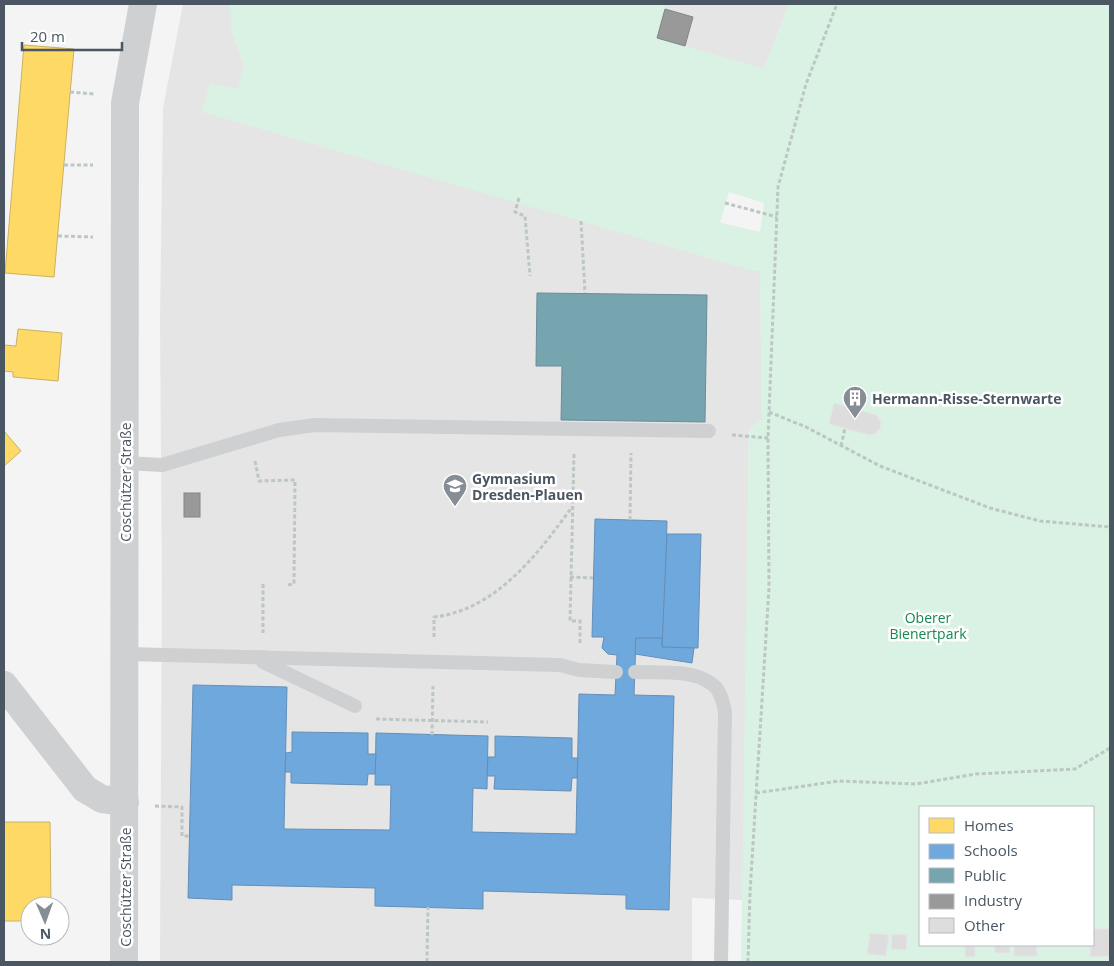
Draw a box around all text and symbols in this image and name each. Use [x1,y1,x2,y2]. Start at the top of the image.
scale bar [22,20,122,52]
text: 20 m [30,26,65,46]
building icon: Hermann-Risse-Sternwarte [842,385,868,419]
place label: Hermann-Risse-Sternwarte [872,389,1061,408]
street label: Coschützer Straße [116,422,135,542]
place label: Gymnasium Dresden-Plauen [472,469,583,504]
school or university icon: Gymnasium Dresden-Plauen [442,473,468,507]
park label: Oberer Bienertpark [889,608,967,643]
legend [919,806,1094,946]
text: Homes [964,815,1014,835]
street label: Coschützer Straße [116,827,135,947]
text: Schools [964,840,1018,860]
text: Public [964,865,1006,885]
text: Industry [964,890,1022,910]
north arrow [20,896,70,946]
text: Other [964,915,1005,935]
text: N [39,925,51,944]

